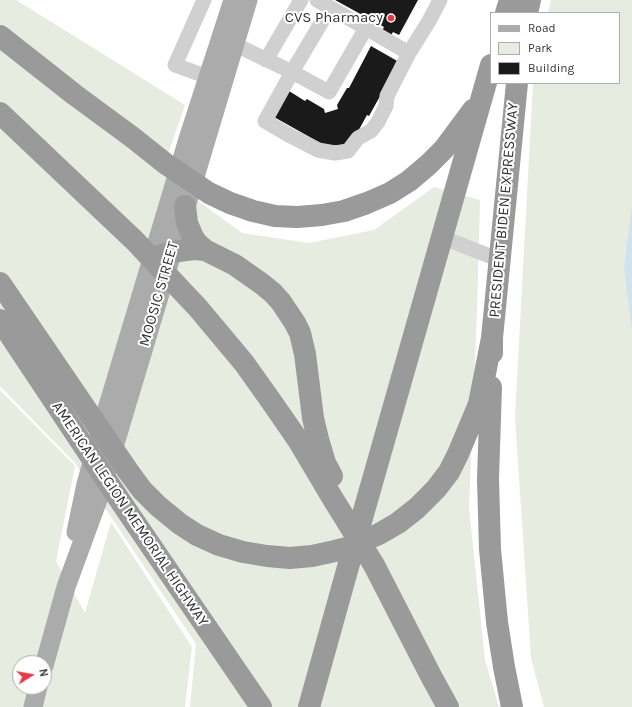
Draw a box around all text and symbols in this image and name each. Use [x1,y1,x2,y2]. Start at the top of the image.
place label: CVS Pharmacy [285,9,383,27]
legend [490,12,620,84]
marker: CVS Pharmacy [386,13,396,23]
text: Road [528,21,556,35]
text: Park [528,41,552,55]
text: Building [528,61,574,75]
street label: PRESIDENT BIDEN EXPRESSWAY [486,102,522,318]
street label: MOOSIC STREET [135,240,183,348]
street label: AMERICAN LEGION MEMORIAL HIGHWAY [48,398,212,630]
north arrow [12,655,52,695]
text: N [36,668,50,678]

